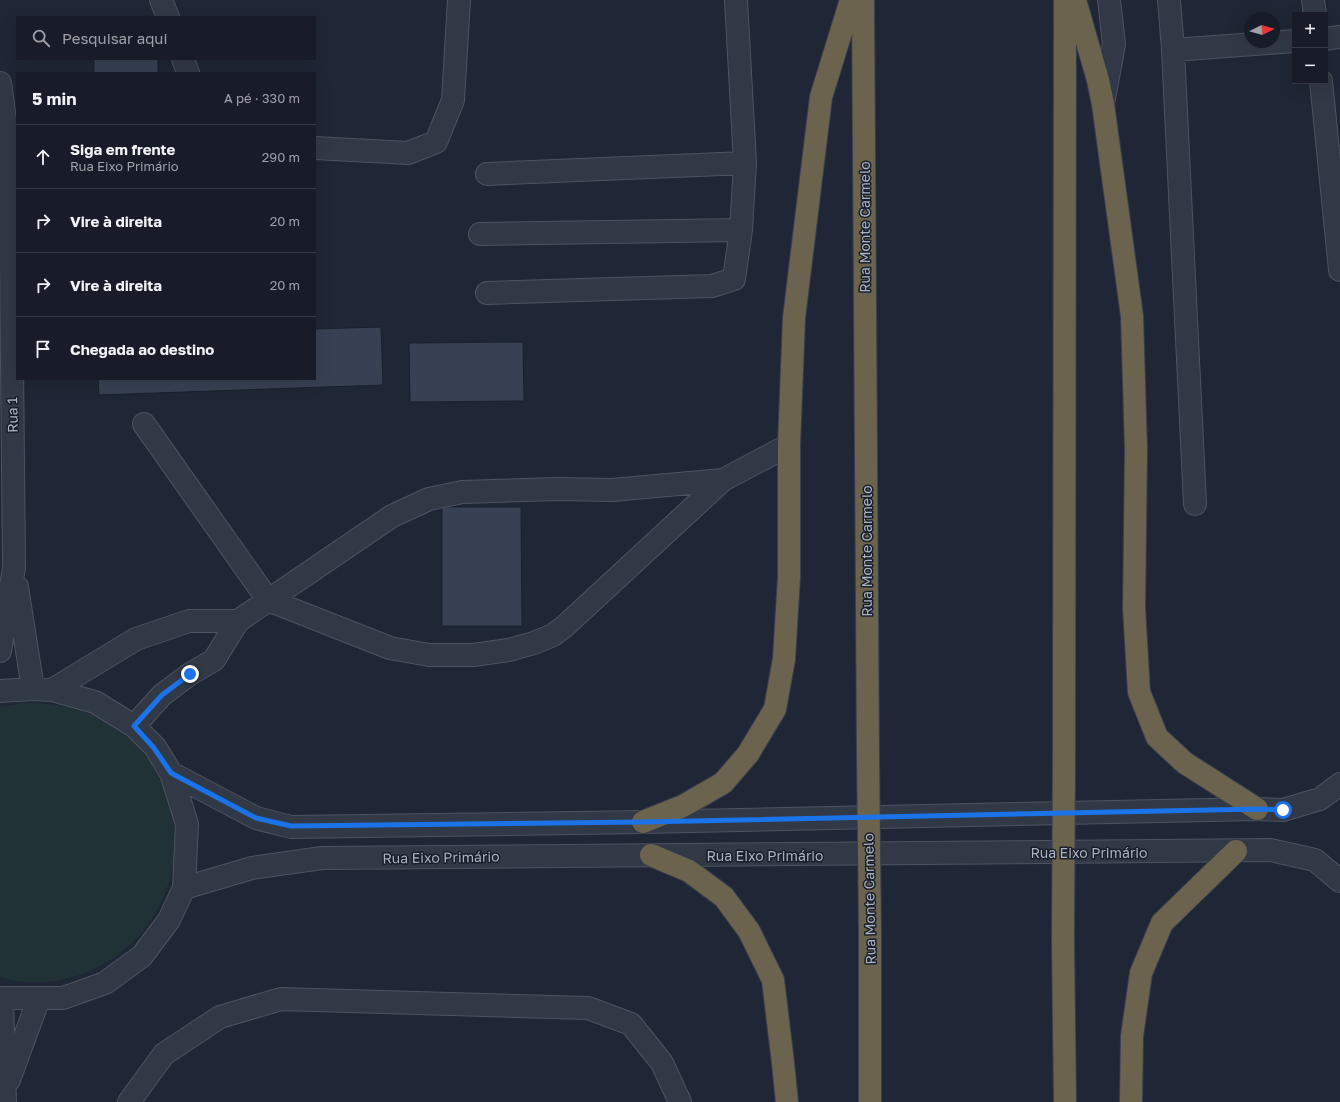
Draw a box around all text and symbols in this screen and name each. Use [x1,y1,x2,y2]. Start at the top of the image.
north arrow [1244,12,1280,48]
map controls [1292,12,1328,84]
button: + [1292,12,1328,48]
search box [16,16,316,60]
icon: search [30,27,52,49]
text: Pesquisar aqui [62,29,167,47]
button: − [1292,48,1328,84]
text: 5 min [32,88,76,109]
text: A pé · 330 m [224,90,300,106]
text: Siga em frente [70,140,175,158]
icon: ahead [32,146,54,168]
text: 290 m [262,149,300,165]
text: Rua Eixo Primário [70,158,179,174]
street label: Rua Monte Carmelo [856,161,873,293]
icon: right [32,210,54,232]
text: Vire à direita [70,212,162,230]
text: 20 m [270,213,300,229]
icon: right [32,274,54,296]
text: Vire à direita [70,276,162,294]
text: 20 m [270,277,300,293]
icon: arrive [32,338,54,360]
text: Chegada ao destino [70,340,214,358]
street label: Rua 1 [3,397,21,433]
street label: Rua Monte Carmelo [858,485,875,617]
route end [181,665,199,683]
route start [1274,801,1292,819]
street label: Rua Monte Carmelo [859,833,879,965]
street label: Rua Eixo Primário [1030,844,1148,861]
street label: Rua Eixo Primário [382,847,500,867]
street label: Rua Eixo Primário [706,847,824,864]

